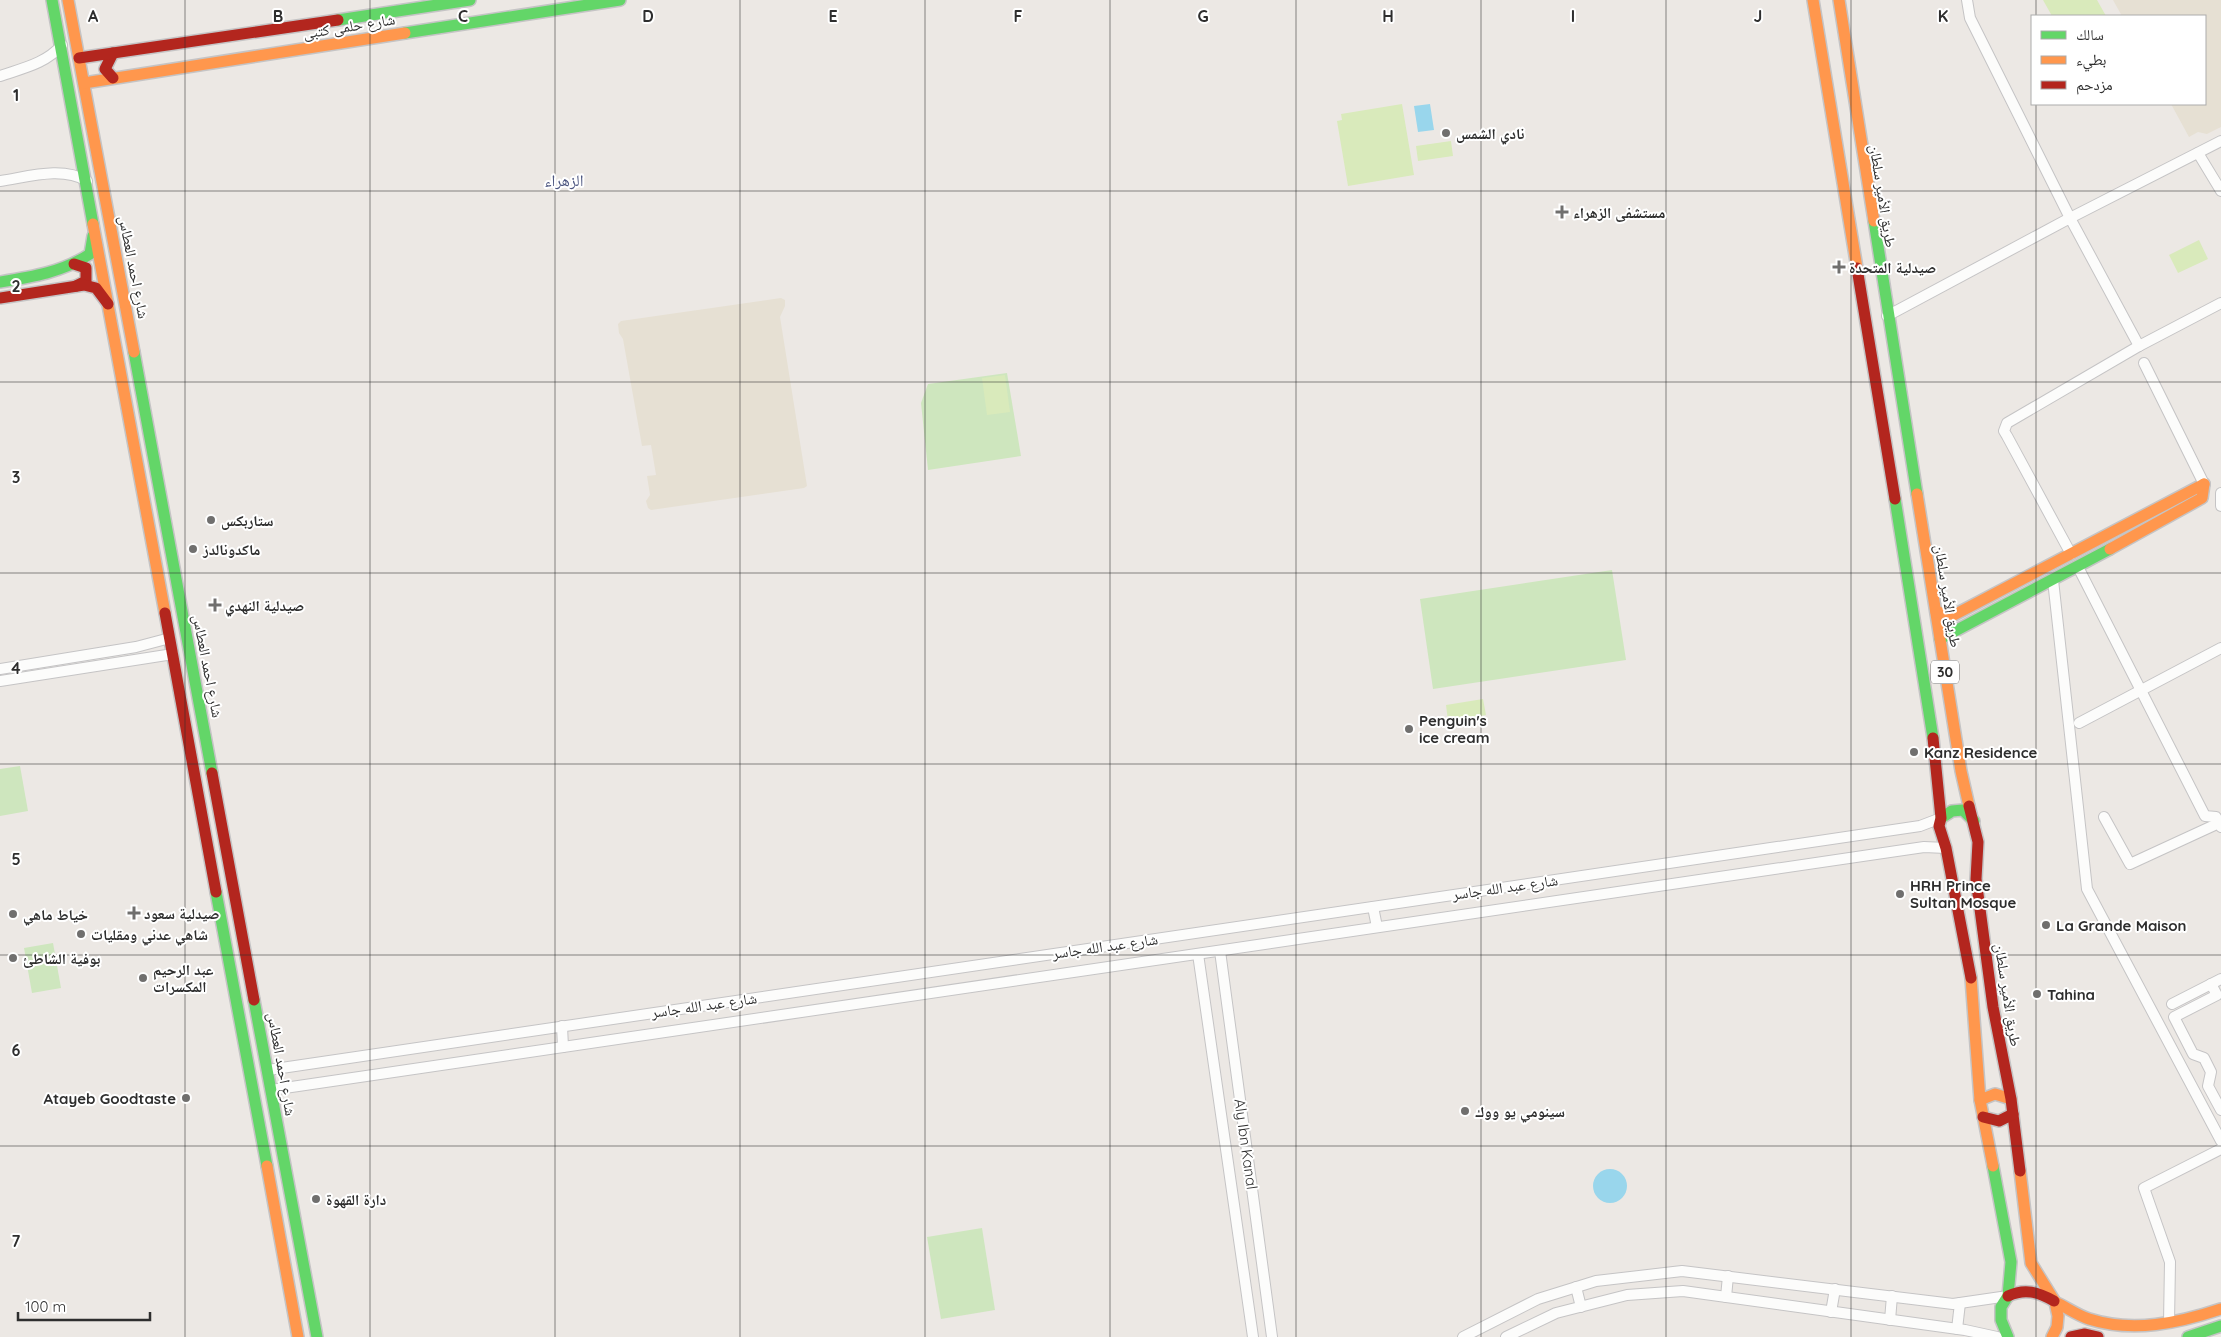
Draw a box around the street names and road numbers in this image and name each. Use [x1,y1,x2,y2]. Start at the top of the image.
street label: شارع حلمى كتبى [302,9,397,44]
street label: طريق الأمير سلطان [1864,143,1901,249]
street label: شارع احمد العطاس [114,214,153,320]
street label: طريق الأمير سلطان [1929,543,1966,649]
street label: شارع احمد العطاس [188,613,227,719]
road number: 30 [1931,660,1959,684]
street label: شارع عبد الله جاسر [1450,870,1559,905]
street label: شارع عبد الله جاسر [1050,929,1159,964]
street label: طريق الأمير سلطان [1989,942,2026,1048]
street label: شارع عبد الله جاسر [649,988,758,1023]
street label: شارع احمد العطاس [263,1011,300,1117]
street label: Aly Ibn Kanal [1230,1097,1262,1191]

